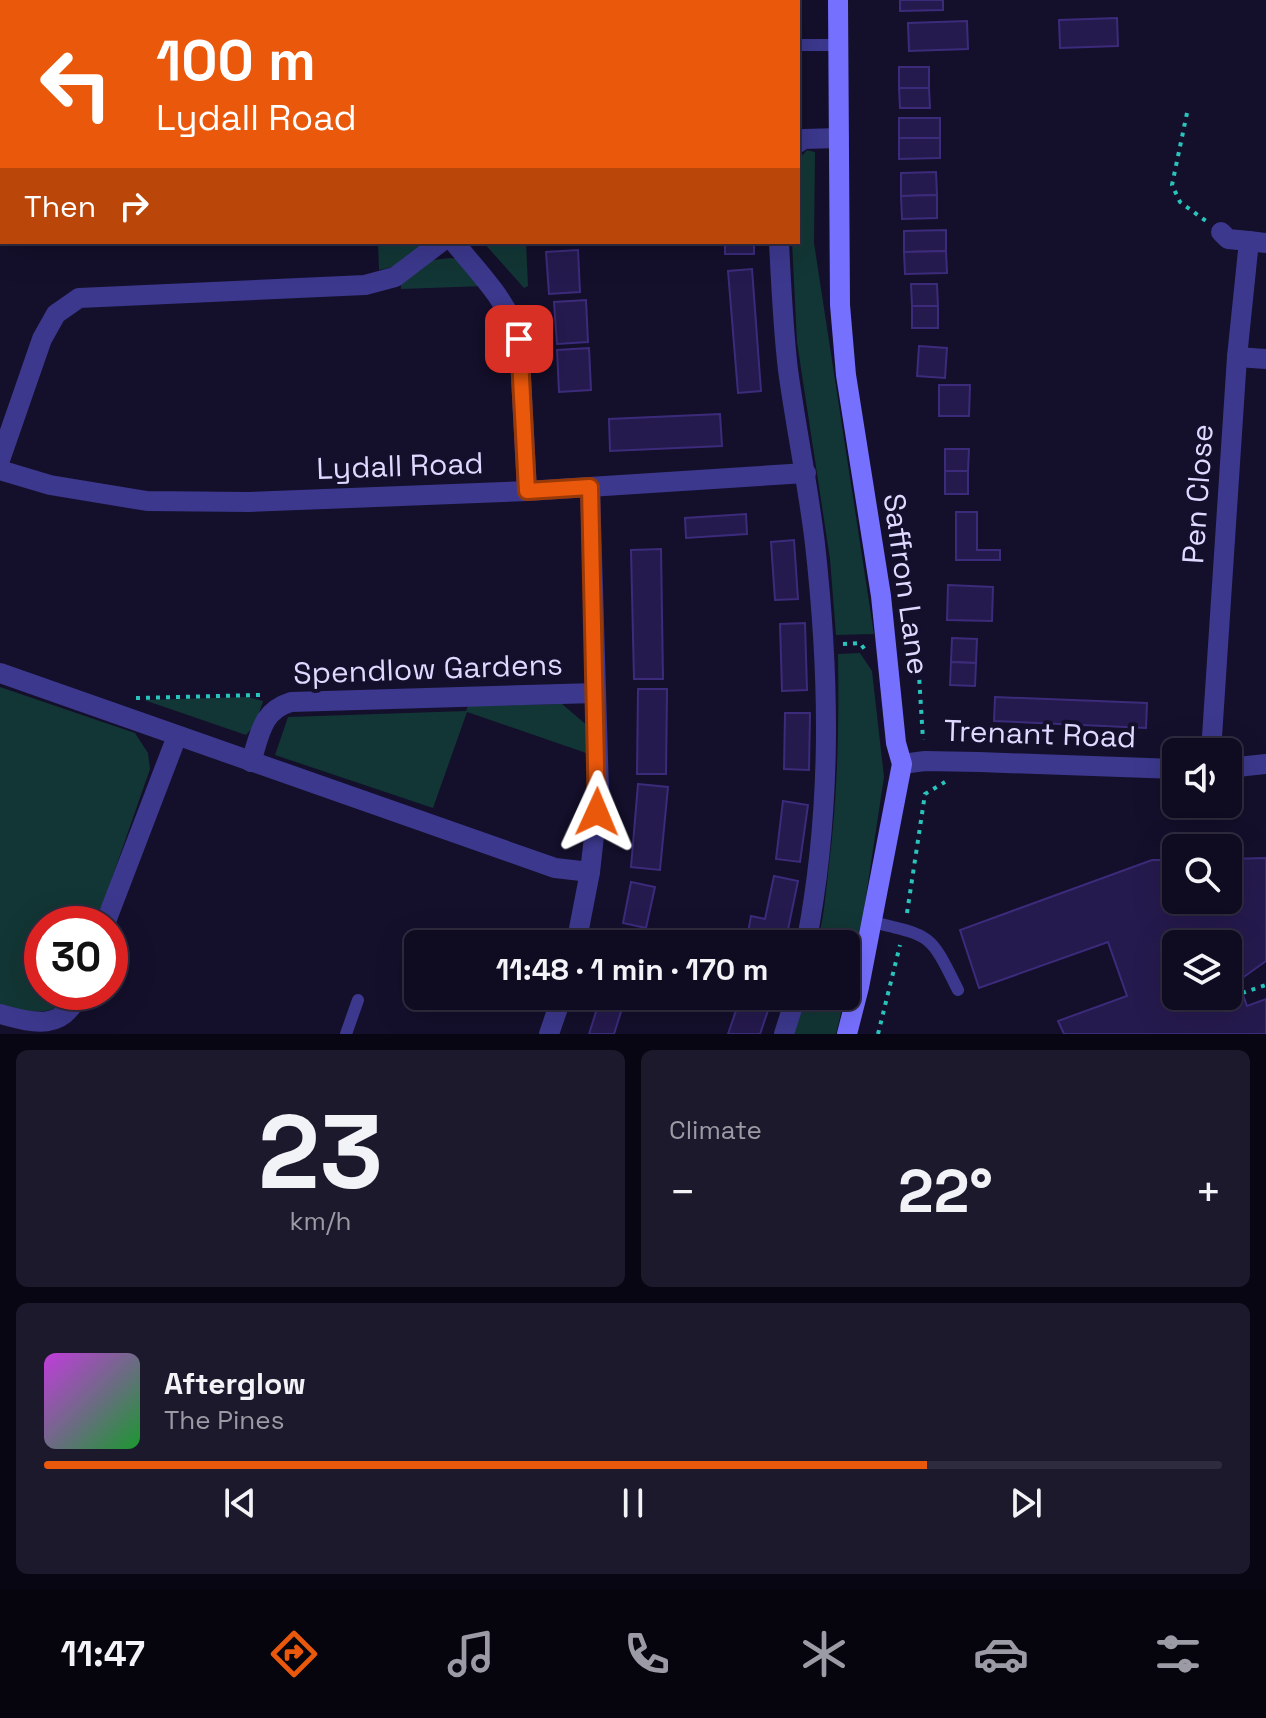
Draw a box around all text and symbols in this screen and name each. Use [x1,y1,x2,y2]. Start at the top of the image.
text: 100 m [156,25,316,96]
icon: left [24,32,128,136]
text: Lydall Road [156,95,357,141]
icon: right [112,184,156,228]
text: Then [24,187,96,226]
pin [485,305,553,373]
icon: arrive [497,317,541,361]
street label: Pen Close [1173,423,1222,565]
street label: Lydall Road [316,443,484,488]
street label: Saffron Lane [874,491,939,677]
street label: Spendlow Gardens [293,644,563,693]
street label: Trenant Road [943,711,1137,756]
map controls [1162,738,1242,1010]
button: sound [1162,738,1242,818]
position arrow [555,770,639,854]
button: search [1162,834,1242,914]
speed limit sign: 30 [24,906,128,1010]
button: layers [1162,930,1242,1010]
text: 11:48 · 1 min · 170 m [496,950,768,989]
text: 23 [258,1086,383,1218]
text: Climate [669,1113,762,1147]
text: 22° [898,1153,993,1230]
text: − [669,1164,696,1220]
text: + [1195,1164,1222,1220]
text: km/h [290,1204,351,1238]
text: Afterglow [164,1364,306,1403]
text: The Pines [164,1403,284,1437]
icon: previous [218,1481,262,1525]
icon: pause [611,1481,655,1525]
icon: next [1004,1481,1048,1525]
icon: directions [266,1626,322,1682]
icon: music [443,1626,499,1682]
icon: phone [619,1626,675,1682]
icon: climate [796,1626,852,1682]
icon: car [973,1626,1029,1682]
icon: filters [1150,1626,1206,1682]
text: 11:47 [60,1631,145,1677]

